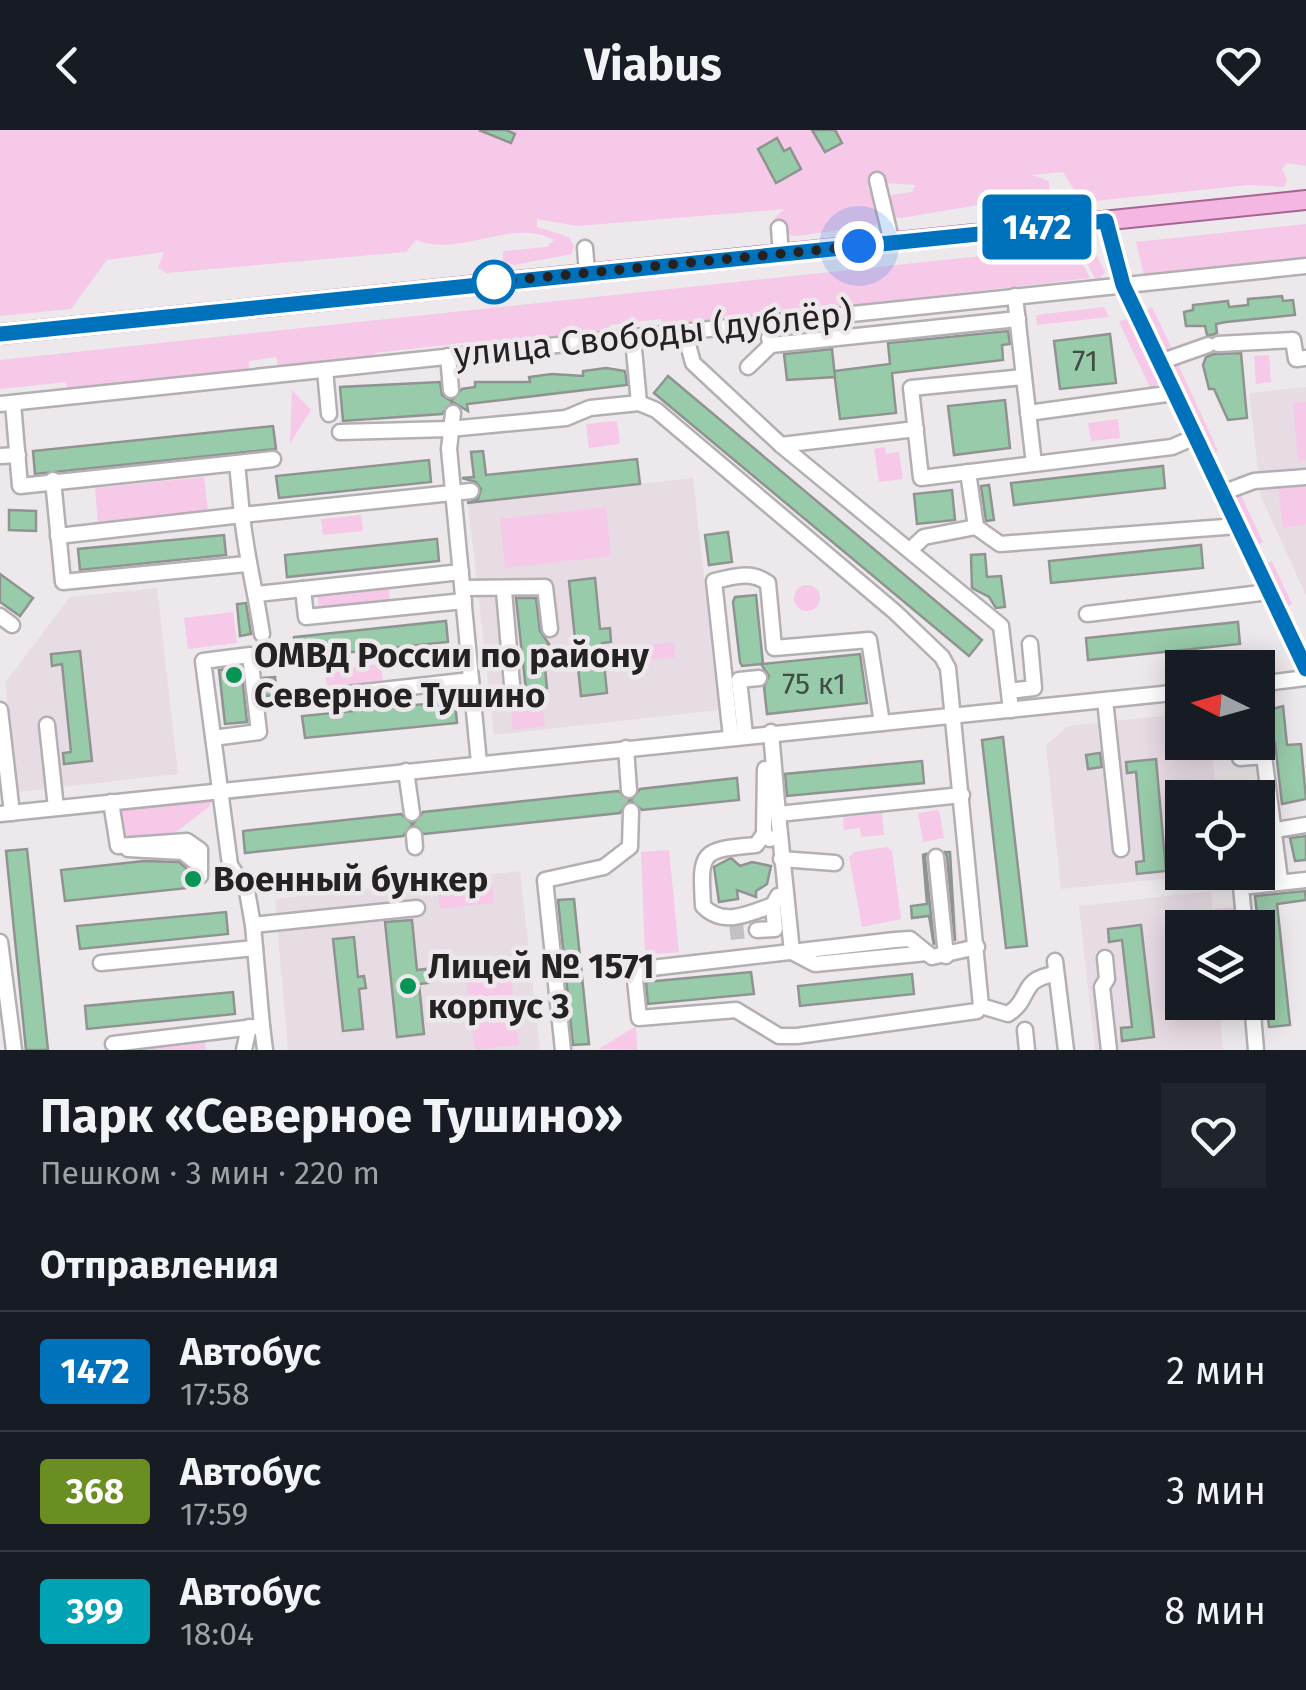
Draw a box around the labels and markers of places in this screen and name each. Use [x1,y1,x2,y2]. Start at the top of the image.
unlabelled marker [473,261,515,303]
place label: ОМВД России по району Северное Тушино [254,634,650,716]
marker: ОМВД России по району Северное Тушино [223,664,245,686]
place label: Военный бункер [213,858,488,900]
marker: Военный бункер [182,868,204,890]
place label: Лицей № 1571 корпус 3 [428,945,655,1027]
marker: Лицей № 1571 корпус 3 [397,975,419,997]

